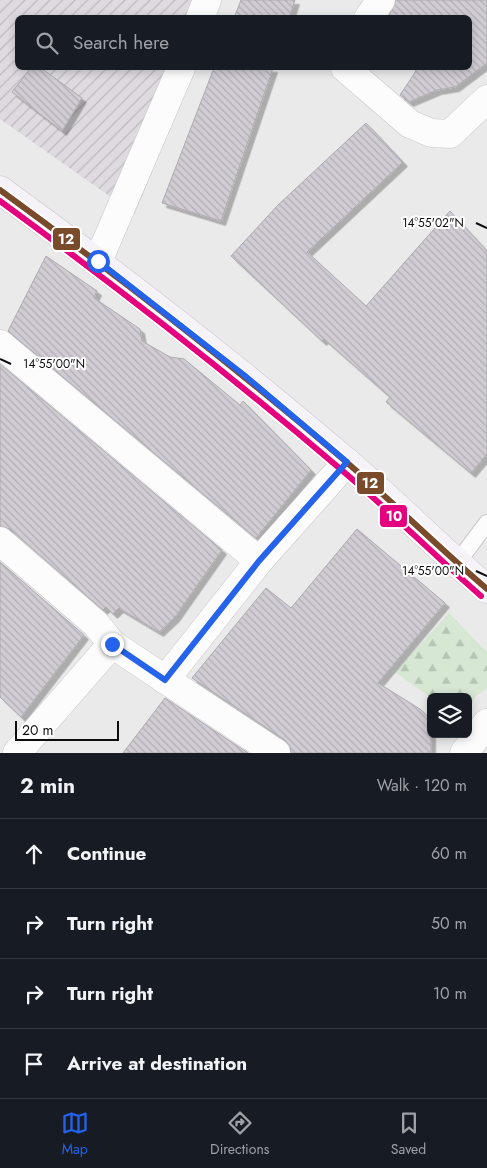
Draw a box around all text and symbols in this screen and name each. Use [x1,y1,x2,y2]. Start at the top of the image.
search box [15,15,472,70]
icon: search [33,29,61,57]
text: Search here [73,29,169,56]
text: 14°55'02"N [402,214,464,232]
line badge: 12 [52,227,81,251]
text: 12 [58,229,74,249]
route start [87,250,110,273]
text: 14°55'00"N [23,355,85,373]
line badge: 12 [356,471,385,495]
text: 12 [362,473,378,493]
line badge: 10 [379,504,408,528]
text: 10 [386,506,402,526]
text: 14°55'00"N [402,562,464,580]
route end [101,633,124,656]
map controls [427,693,472,738]
button: layers [427,693,472,738]
scale bar [15,718,119,741]
text: 20 m [22,720,54,740]
text: 2 min [20,771,75,801]
text: Walk · 120 m [377,774,467,797]
icon: ahead [20,840,48,868]
text: Continue [67,840,146,867]
text: 60 m [431,842,467,865]
icon: right [20,910,48,938]
text: Turn right [67,910,153,937]
text: 50 m [431,912,467,935]
icon: right [20,980,48,1008]
text: Turn right [67,980,153,1007]
text: 10 m [433,982,467,1005]
icon: arrive [20,1050,48,1078]
text: Arrive at destination [67,1050,247,1077]
tab: Map [61,1109,89,1159]
tab: Directions [210,1109,269,1159]
tab: Saved [391,1109,426,1159]

